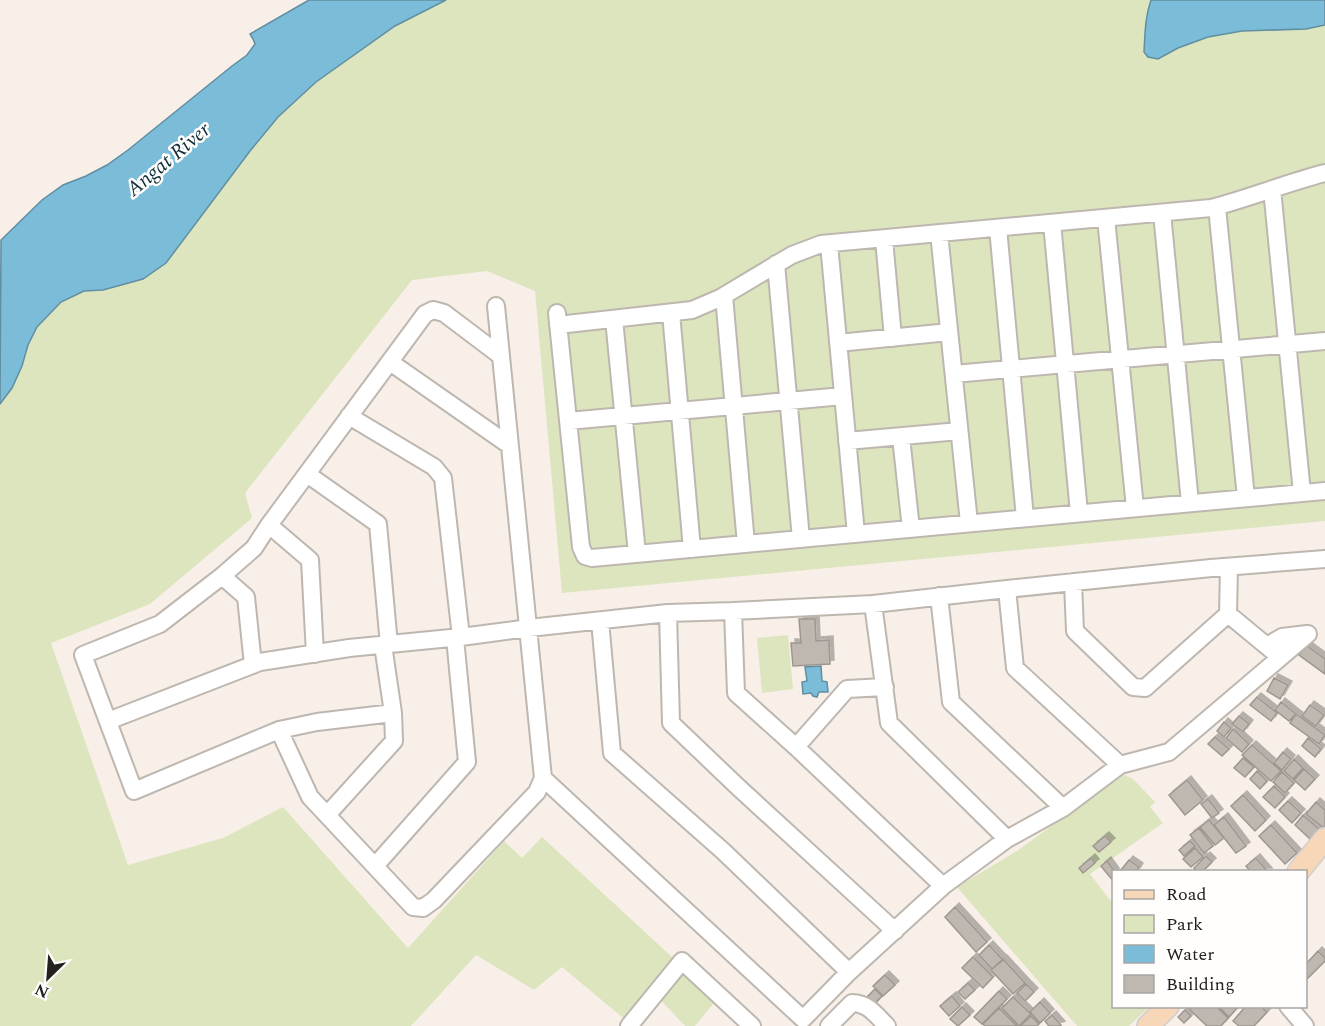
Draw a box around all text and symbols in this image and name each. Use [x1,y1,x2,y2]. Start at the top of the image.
water label: Angat River [119,114,218,205]
legend [1112,870,1307,1008]
text: Road [1166,881,1207,908]
text: Park [1166,911,1203,938]
text: Water [1166,941,1214,968]
north arrow [18,948,78,1008]
text: Building [1166,971,1235,998]
text: N [31,977,53,1004]

